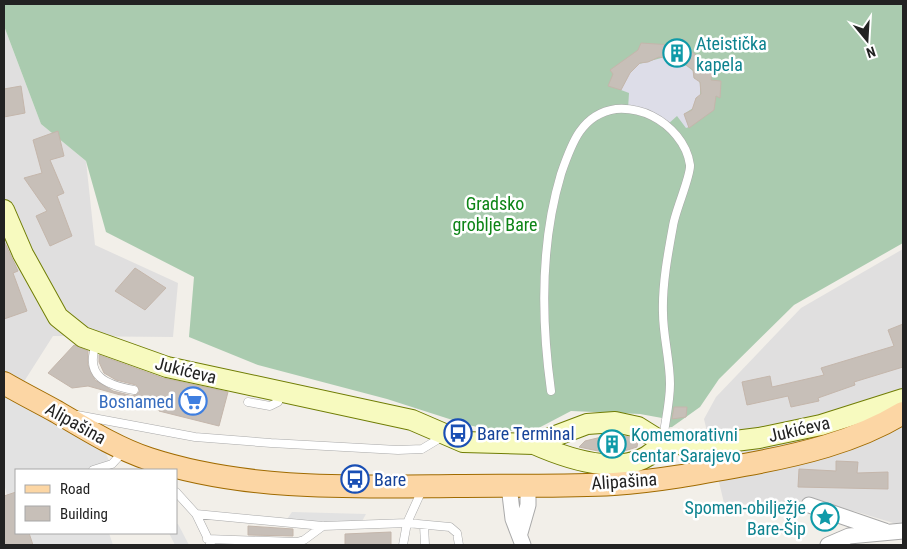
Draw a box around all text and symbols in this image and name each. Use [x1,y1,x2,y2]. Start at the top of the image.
north arrow [842,15,892,65]
place label: Ateistička kapela [696,33,767,75]
building icon: Ateistička kapela [662,38,692,68]
text: N [864,43,878,61]
park label: Gradsko groblje Bare [452,193,538,235]
street label: Jukićeva [153,352,219,388]
supermarket icon: Bosnamed [178,386,208,416]
place label: Bosnamed [99,391,174,412]
street label: Alipašina [42,398,110,448]
street label: Jukićeva [766,412,832,446]
bus stop icon: Bare Terminal [443,418,473,448]
place label: Bare Terminal [477,423,575,444]
place label: Komemorativni centar Sarajevo [631,424,741,466]
building icon: Komemorativni centar Sarajevo [597,429,627,459]
bus stop icon: Bare [340,464,370,494]
street label: Alipašina [590,468,658,494]
legend [15,469,178,534]
place label: Bare [374,469,406,490]
text: Road [60,480,90,498]
place label: Spomen-obilježje Bare-Šip [685,497,806,539]
place icon: Spomen-obilježje Bare-Šip [810,502,840,532]
text: Building [60,505,108,523]

